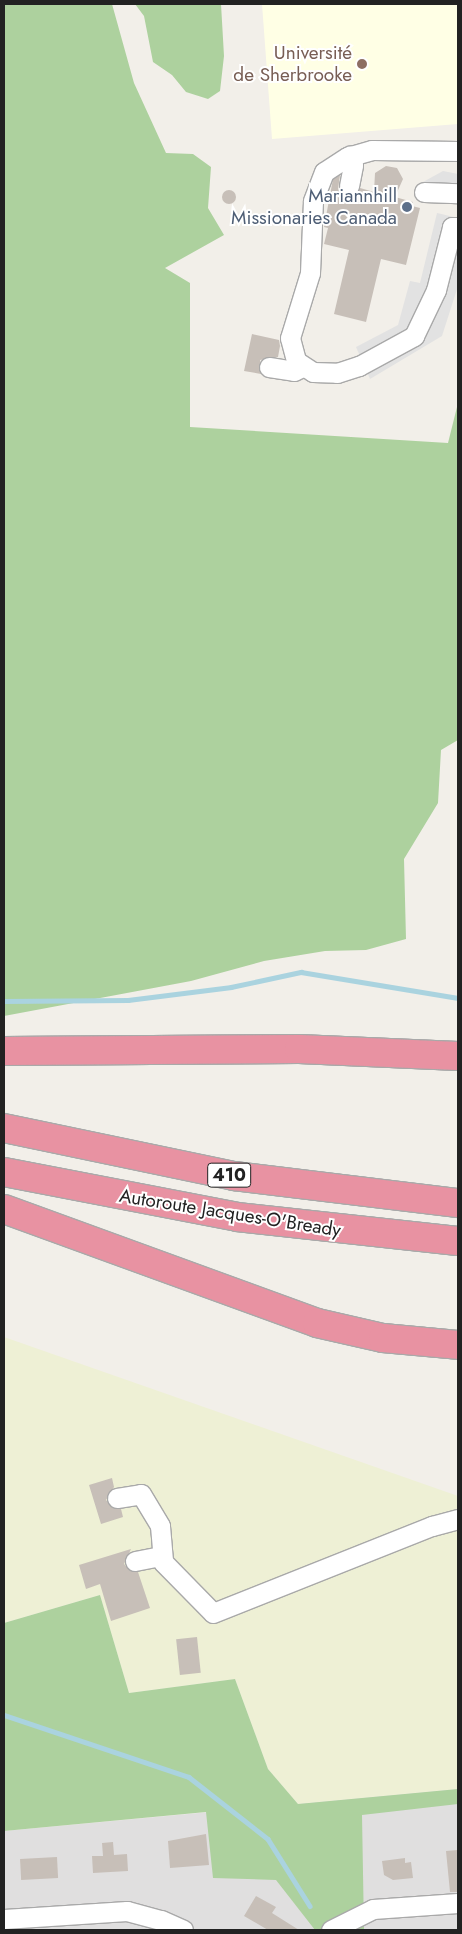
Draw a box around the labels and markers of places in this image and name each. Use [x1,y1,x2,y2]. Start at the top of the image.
place label: Université de Sherbrooke [233,42,352,86]
marker: Université de Sherbrooke [356,58,368,70]
place label: Mariannhill Missionaries Canada [231,185,397,229]
marker: Mariannhill Missionaries Canada [401,201,413,213]

